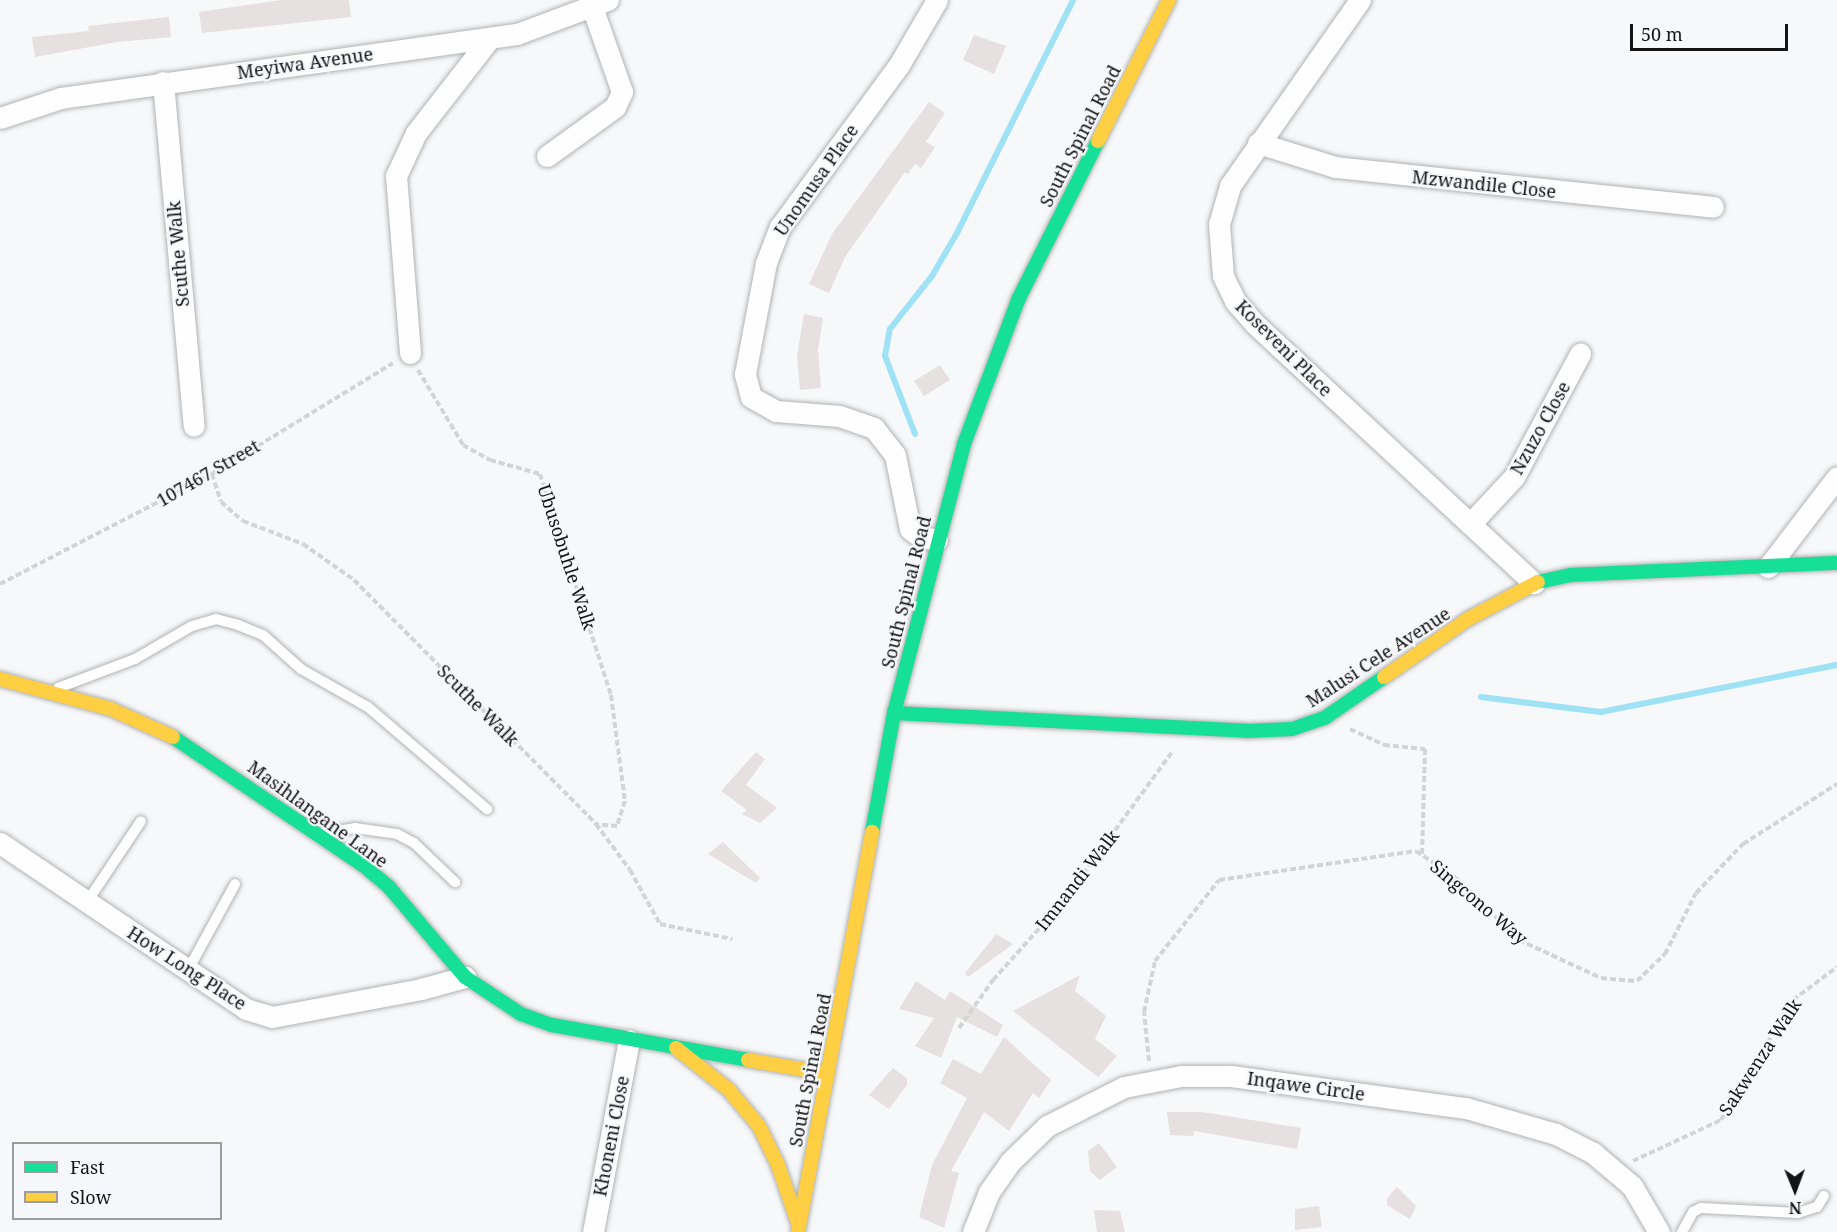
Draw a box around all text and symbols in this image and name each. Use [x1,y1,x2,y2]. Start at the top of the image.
scale bar [1633,12,1790,50]
text: 50 m [1641,22,1683,46]
street label: Meyiwa Avenue [236,43,374,83]
street label: South Spinal Road [1035,62,1125,210]
street label: Unomusa Place [769,120,863,240]
street label: Mzwandile Close [1411,166,1557,202]
street label: Scuthe Walk [163,200,193,308]
street label: Koseveni Place [1231,295,1337,401]
street label: Nzuzo Close [1505,378,1575,478]
street label: 107467 Street [153,435,263,511]
street label: Ubusobuhle Walk [533,482,601,632]
street label: South Spinal Road [877,514,935,670]
street label: Malusi Cele Avenue [1302,602,1454,712]
street label: Scuthe Walk [433,660,523,750]
street label: Masihlangane Lane [244,756,392,872]
street label: Imnandi Walk [1031,825,1123,935]
street label: Singcono Way [1426,855,1532,949]
street label: How Long Place [123,921,251,1015]
street label: South Spinal Road [785,991,835,1149]
street label: Sakwenza Walk [1714,994,1806,1120]
street label: Inqawe Circle [1246,1067,1366,1105]
street label: Khoneni Close [589,1074,633,1198]
legend [12,1142,222,1220]
text: Fast [70,1155,105,1179]
north arrow [1765,1160,1825,1220]
text: Slow [70,1185,111,1209]
text: N [1789,1197,1802,1219]

